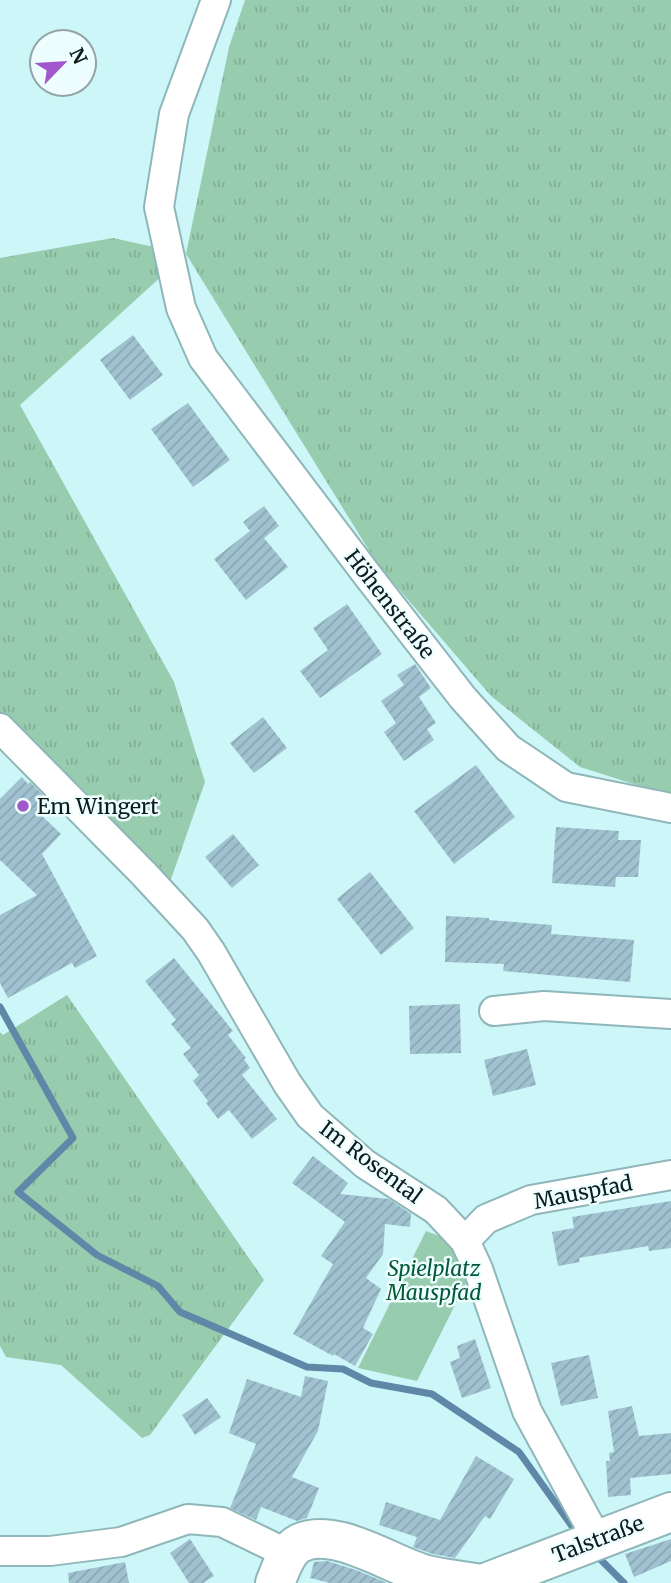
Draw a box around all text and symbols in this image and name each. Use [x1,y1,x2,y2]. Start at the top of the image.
north arrow [28,28,98,98]
text: N [64,44,92,68]
street label: Höhenstraße [339,544,441,664]
place label: Em Wingert [37,793,159,820]
marker: Em Wingert [15,798,31,814]
street label: Im Rosental [315,1115,428,1210]
street label: Mauspfad [531,1169,635,1215]
park label: Spielplatz Mauspfad [385,1255,482,1306]
street label: Talstraße [548,1509,648,1569]

